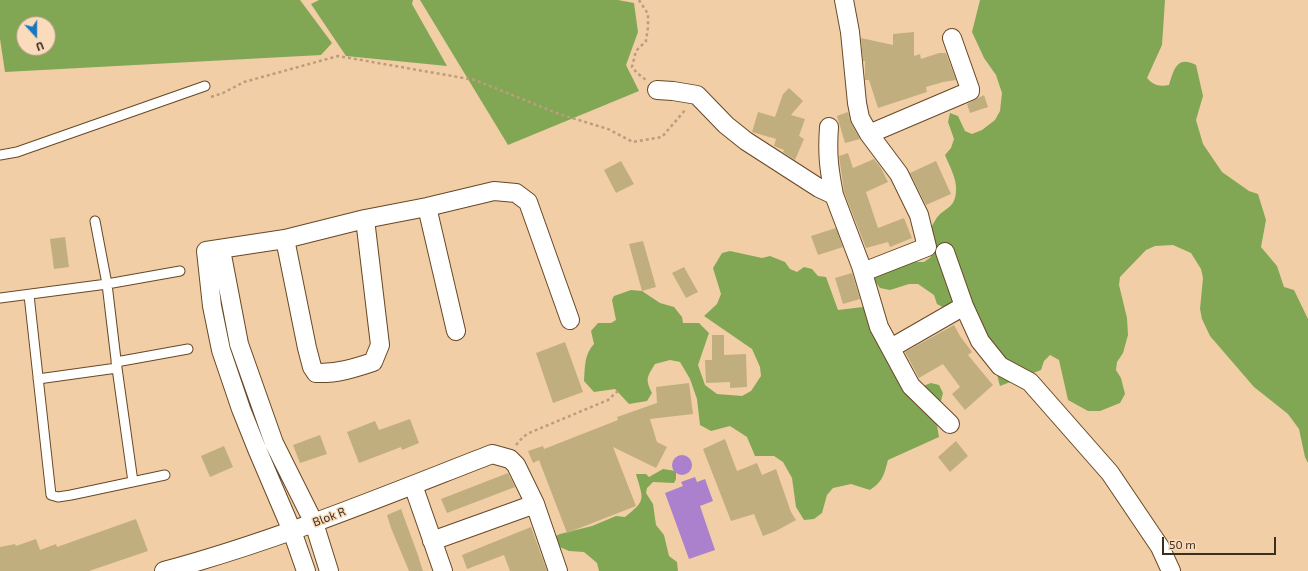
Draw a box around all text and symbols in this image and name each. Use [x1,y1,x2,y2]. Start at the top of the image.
north arrow [16,16,56,56]
text: U [34,39,46,54]
street label: Blok R [311,504,347,530]
scale bar [1164,529,1278,555]
text: 50 m [1169,537,1196,551]

